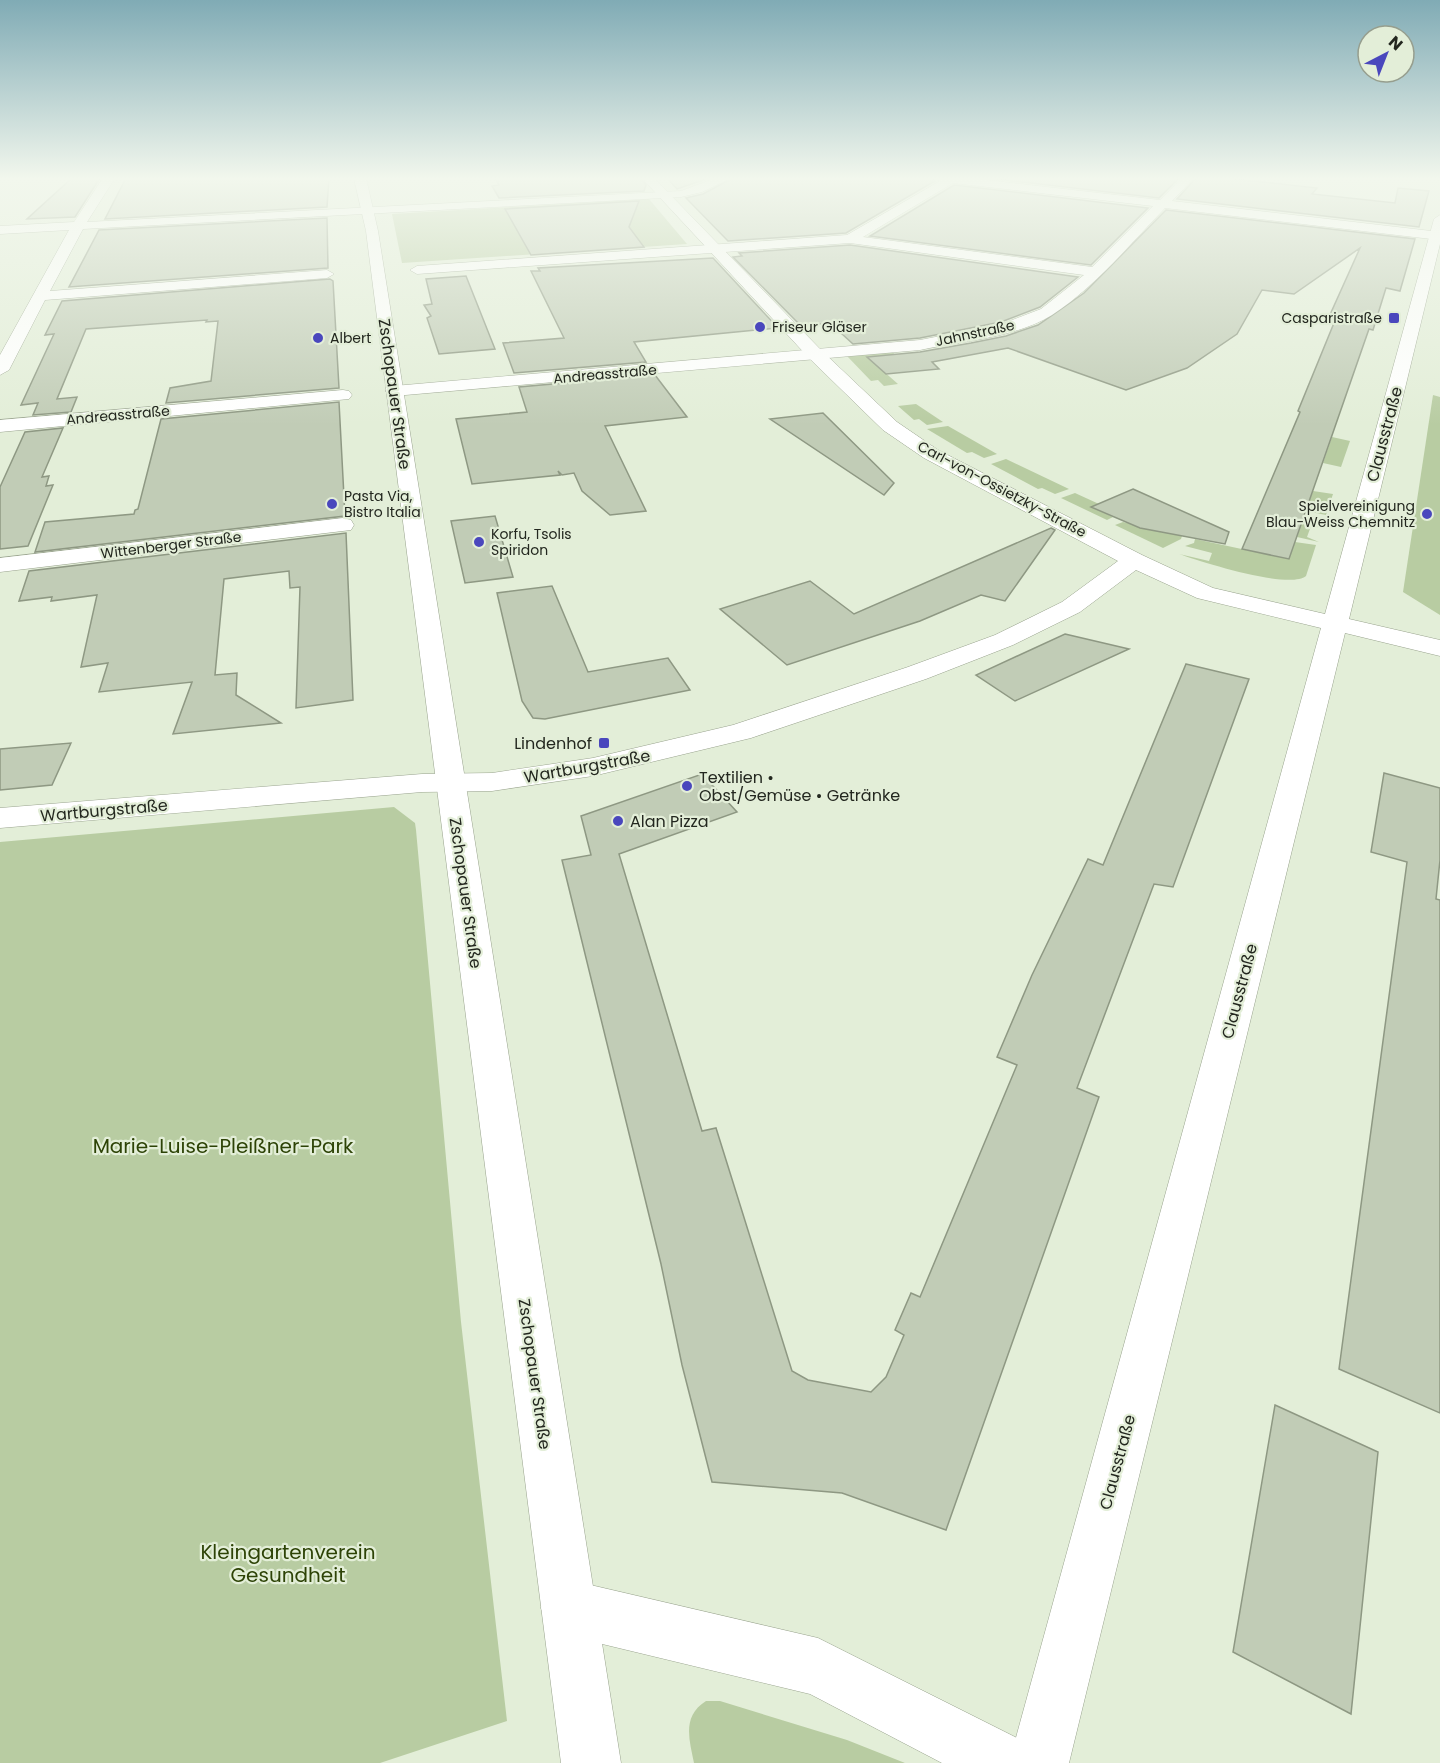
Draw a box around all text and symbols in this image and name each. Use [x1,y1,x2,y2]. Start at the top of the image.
north arrow [1356,24,1416,84]
text: N [1384,31,1408,56]
place label: Casparistraße [1282,308,1382,328]
marker: Casparistraße [1387,311,1401,325]
street label: Jahnstraße [934,315,1017,351]
street label: Zschopauer Straße [373,317,416,471]
place label: Friseur Gläser [772,317,867,337]
marker: Friseur Gläser [753,320,767,334]
place label: Albert [330,328,371,348]
marker: Albert [311,331,325,345]
street label: Andreasstraße [552,359,658,388]
street label: Clausstraße [1361,384,1408,484]
street label: Andreasstraße [65,400,171,429]
street label: Carl-von-Ossietzky-Straße [914,436,1090,542]
place label: Pasta Via, Bistro Italia [344,486,421,522]
place label: Spielvereinigung Blau-Weiss Chemnitz [1266,496,1415,532]
marker: Pasta Via, Bistro Italia [325,497,339,511]
marker: Spielvereinigung Blau-Weiss Chemnitz [1420,507,1434,521]
place label: Korfu, Tsolis Spiridon [491,524,572,560]
street label: Wittenberger Straße [99,526,243,564]
marker: Korfu, Tsolis Spiridon [472,535,486,549]
place label: Lindenhof [514,732,592,755]
marker: Lindenhof [597,736,611,750]
street label: Wartburgstraße [522,744,652,789]
place label: Textilien • Obst/Gemüse • Getränke [699,766,900,807]
marker: Textilien • Obst/Gemüse • Getränke [680,779,694,793]
street label: Wartburgstraße [39,793,169,828]
place label: Alan Pizza [630,810,709,833]
marker: Alan Pizza [611,814,625,828]
street label: Zschopauer Straße [444,816,487,970]
street label: Clausstraße [1216,941,1263,1041]
park label: Marie-Luise-Pleißner-Park [93,1132,354,1160]
street label: Zschopauer Straße [513,1297,556,1451]
street label: Clausstraße [1094,1412,1141,1512]
park label: Kleingartenverein Gesundheit [200,1538,376,1589]

